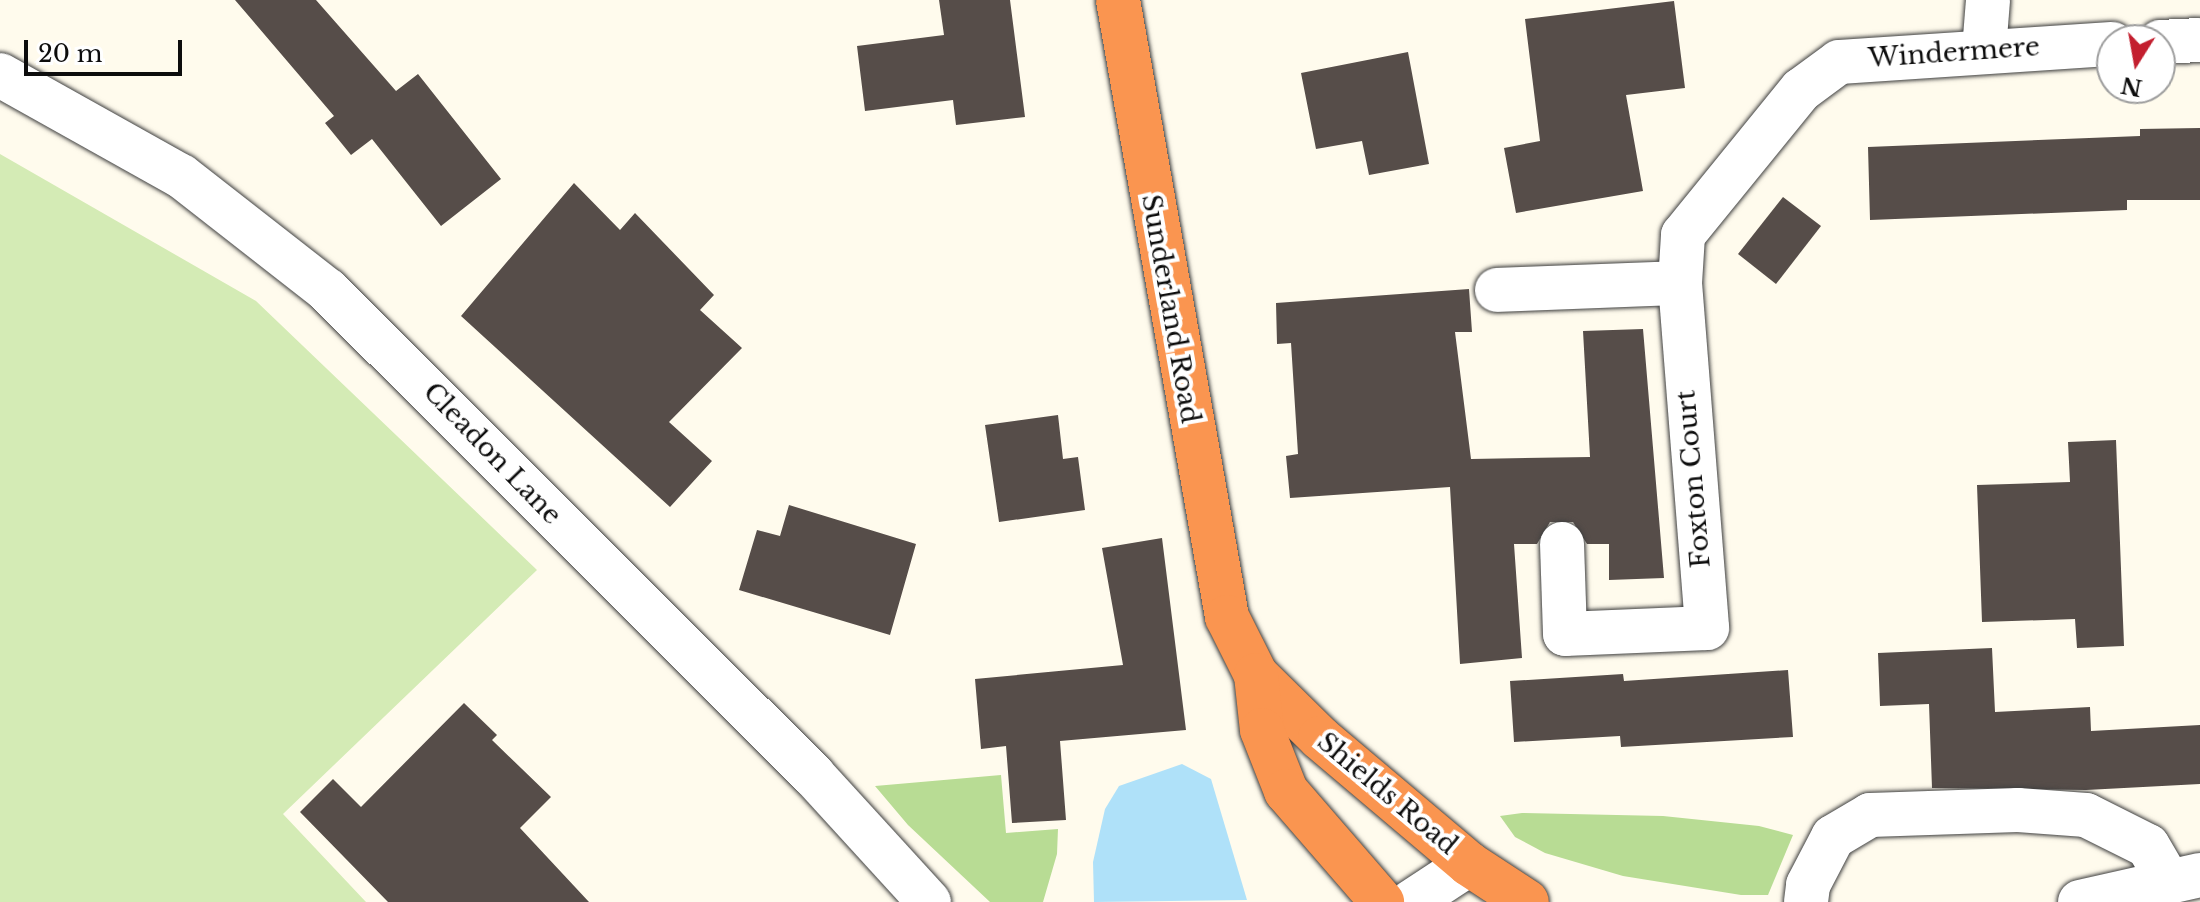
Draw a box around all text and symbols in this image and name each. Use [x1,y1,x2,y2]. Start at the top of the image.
scale bar [28,24,186,74]
north arrow [2096,24,2176,104]
street label: Windermere [1867,31,2041,75]
text: 20 m [38,39,103,68]
text: N [2119,71,2144,101]
street label: Sunderland Road [1135,192,1205,426]
street label: Cleadon Lane [417,377,567,531]
street label: Foxton Court [1671,389,1717,569]
street label: Shields Road [1311,726,1463,862]

